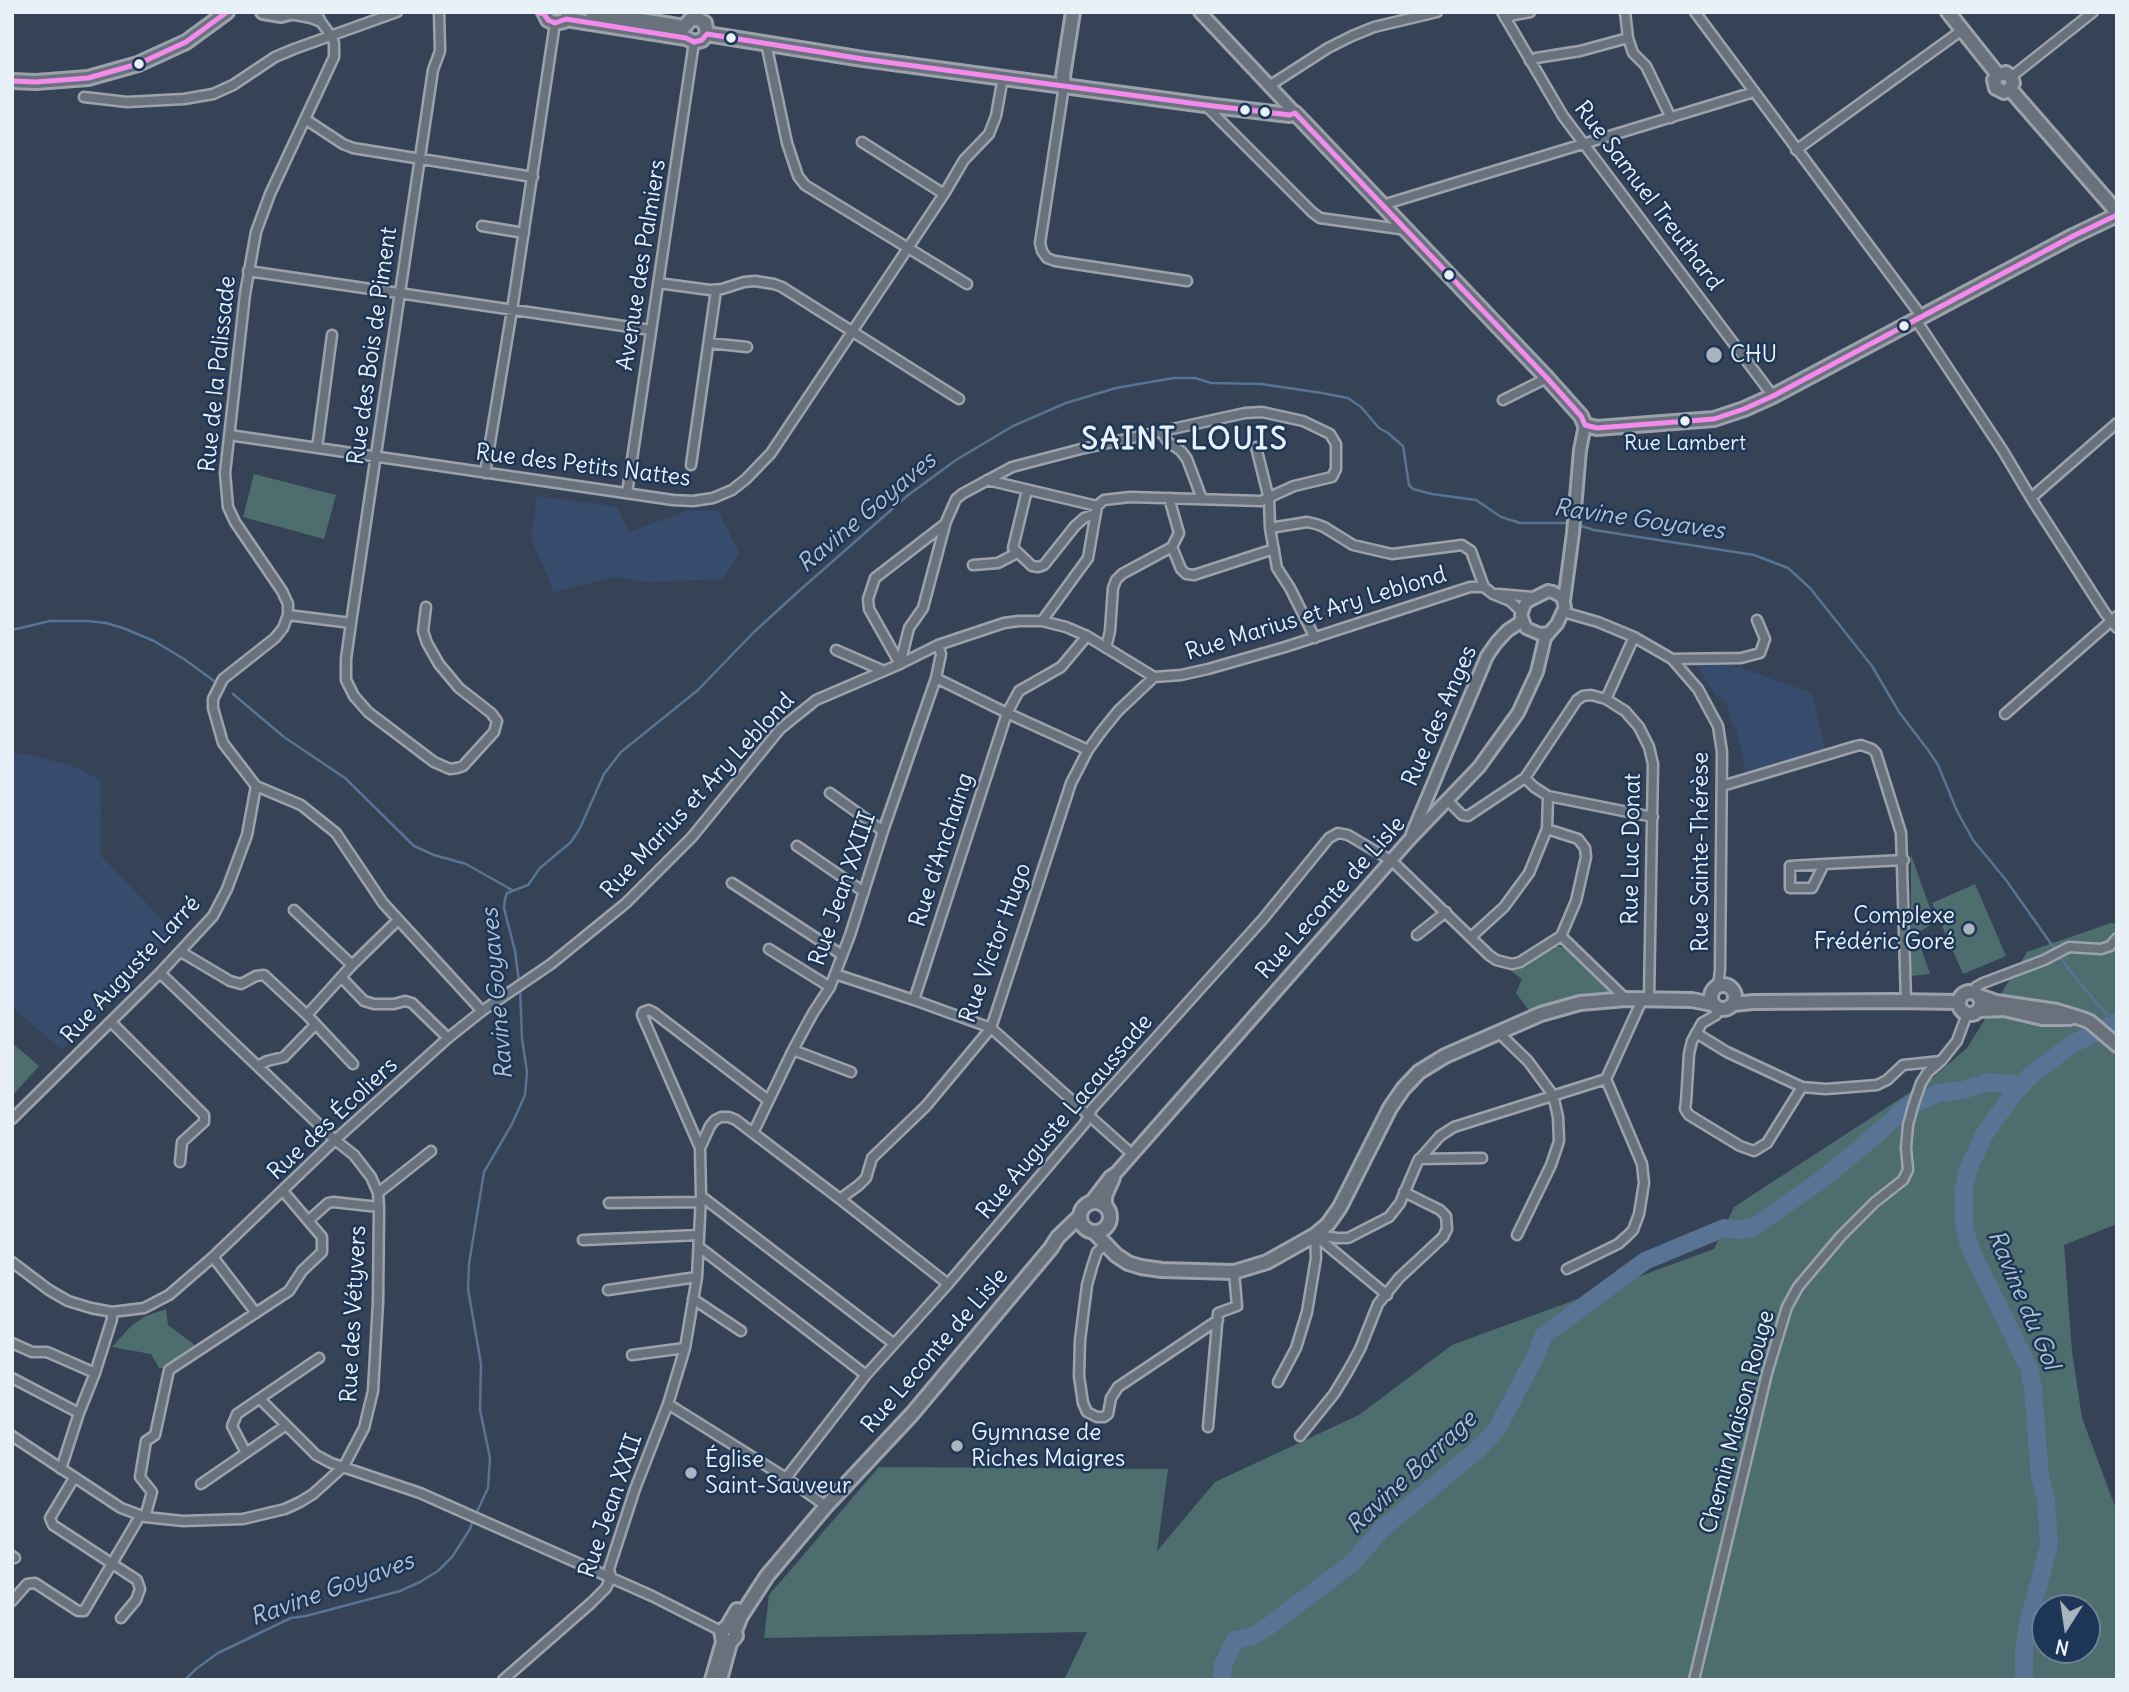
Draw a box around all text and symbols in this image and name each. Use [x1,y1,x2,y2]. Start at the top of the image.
unlabelled marker [724,31,738,45]
unlabelled marker [132,57,146,71]
street label: Rue Samuel Treuthard [1568,96,1728,296]
unlabelled marker [1238,103,1252,117]
unlabelled marker [1258,105,1272,119]
street label: Avenue des Palmiers [612,157,672,373]
street label: Rue des Bois de Piment [343,225,403,467]
unlabelled marker [1442,268,1456,282]
street label: Rue de la Palissade [194,274,242,474]
unlabelled marker [1897,319,1911,333]
place label: CHU [1730,341,1777,369]
marker: CHU [1704,345,1724,365]
marker: Rue Lambert [1678,414,1692,428]
district label: SAINT-LOUIS [1083,422,1287,458]
place label: Rue Lambert [1624,431,1746,457]
street label: Rue des Petits Nattes [474,439,692,493]
water label: Ravine Goyaves [792,447,942,579]
water label: Ravine Goyaves [1552,494,1726,546]
street label: Rue Marius et Ary Leblond [1182,561,1450,667]
street label: Rue des Anges [1397,641,1483,791]
street label: Rue Marius et Ary Leblond [595,687,801,905]
street label: Rue Sainte-Thérèse [1687,752,1715,952]
street label: Rue d'Anchaing [904,770,980,930]
street label: Rue Luc Donat [1617,773,1647,925]
street label: Rue Jean XXIII [804,809,882,969]
street label: Rue Leconte de Lisle [1251,811,1411,985]
street label: Rue Victor Hugo [954,859,1038,1027]
street label: Rue Auguste Larré [55,890,207,1050]
place label: Complexe Frédéric Goré [1814,902,1955,956]
water label: Ravine Goyaves [476,907,520,1081]
marker: Complexe Frédéric Goré [1961,921,1977,937]
street label: Rue Auguste Lacaussade [971,1009,1159,1225]
street label: Rue des Écoliers [262,1052,404,1186]
street label: Rue des Vétyvers [336,1225,372,1403]
water label: Ravine du Gol [1981,1226,2065,1374]
street label: Rue Leconte de Lisle [856,1263,1014,1439]
street label: Chemin Maison Rouge [1695,1307,1781,1537]
water label: Ravine Barrage [1341,1405,1483,1541]
place label: Gymnase de Riches Maigres [971,1419,1125,1473]
street label: Rue Jean XXII [573,1430,649,1582]
marker: Gymnase de Riches Maigres [949,1438,965,1454]
place label: Église Saint-Sauveur [705,1446,851,1500]
marker: Église Saint-Sauveur [683,1465,699,1481]
water label: Ravine Goyaves [246,1547,418,1633]
north arrow [2031,1594,2101,1664]
text: N [2053,1634,2071,1661]

